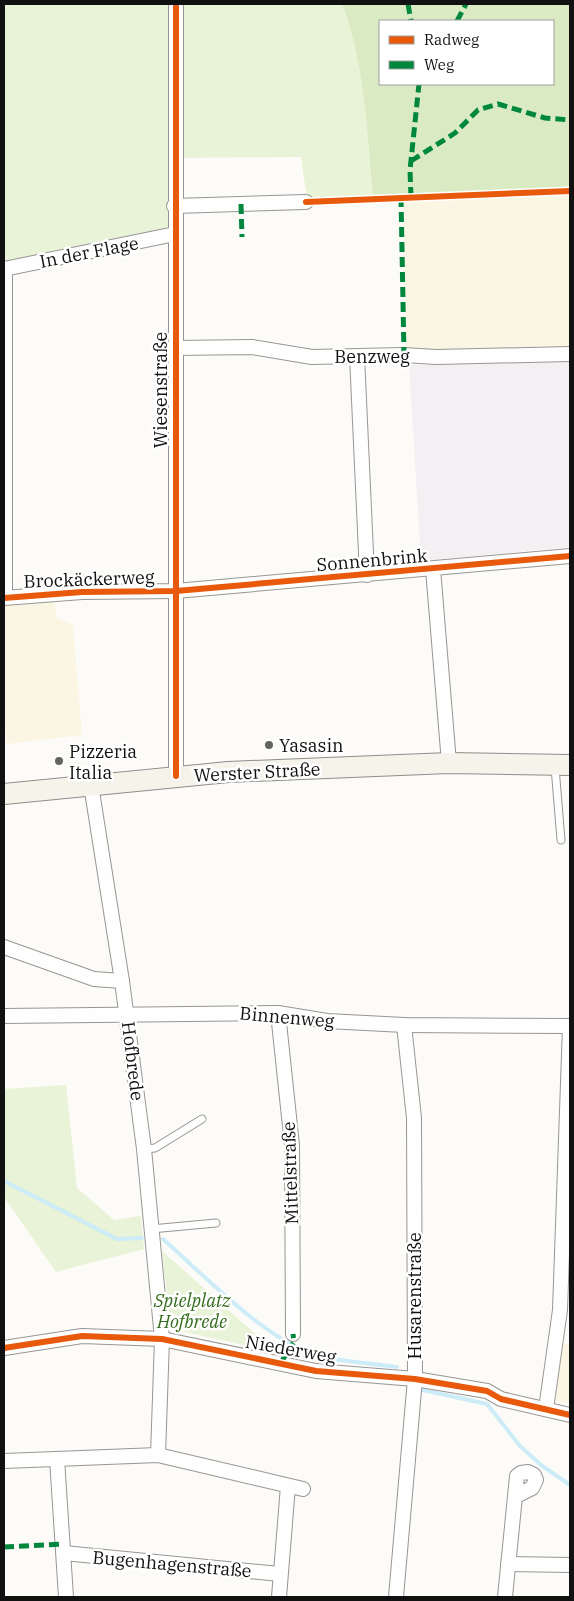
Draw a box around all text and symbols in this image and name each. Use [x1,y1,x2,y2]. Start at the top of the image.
legend [379,20,554,85]
text: Radweg [424,30,479,49]
text: Weg [424,55,454,74]
street label: In der Flage [38,231,140,273]
street label: Wiesenstraße [149,332,172,448]
street label: Benzweg [334,345,410,368]
street label: Sonnenbrink [316,544,429,576]
street label: Brockäckerweg [23,565,155,593]
place label: Yasasin [279,734,344,757]
marker: Yasasin [263,739,275,751]
place label: Pizzeria Italia [69,740,137,784]
marker: Pizzeria Italia [53,755,65,767]
street label: Werster Straße [193,757,321,787]
street label: Binnenweg [239,1001,336,1033]
street label: Hofbrede [117,1020,149,1102]
street label: Mittelstraße [277,1121,303,1225]
street label: Husarenstraße [403,1232,426,1360]
park label: Spielplatz Hofbrede [153,1289,231,1333]
street label: Niederweg [244,1330,338,1368]
street label: Bugenhagenstraße [91,1546,253,1582]

